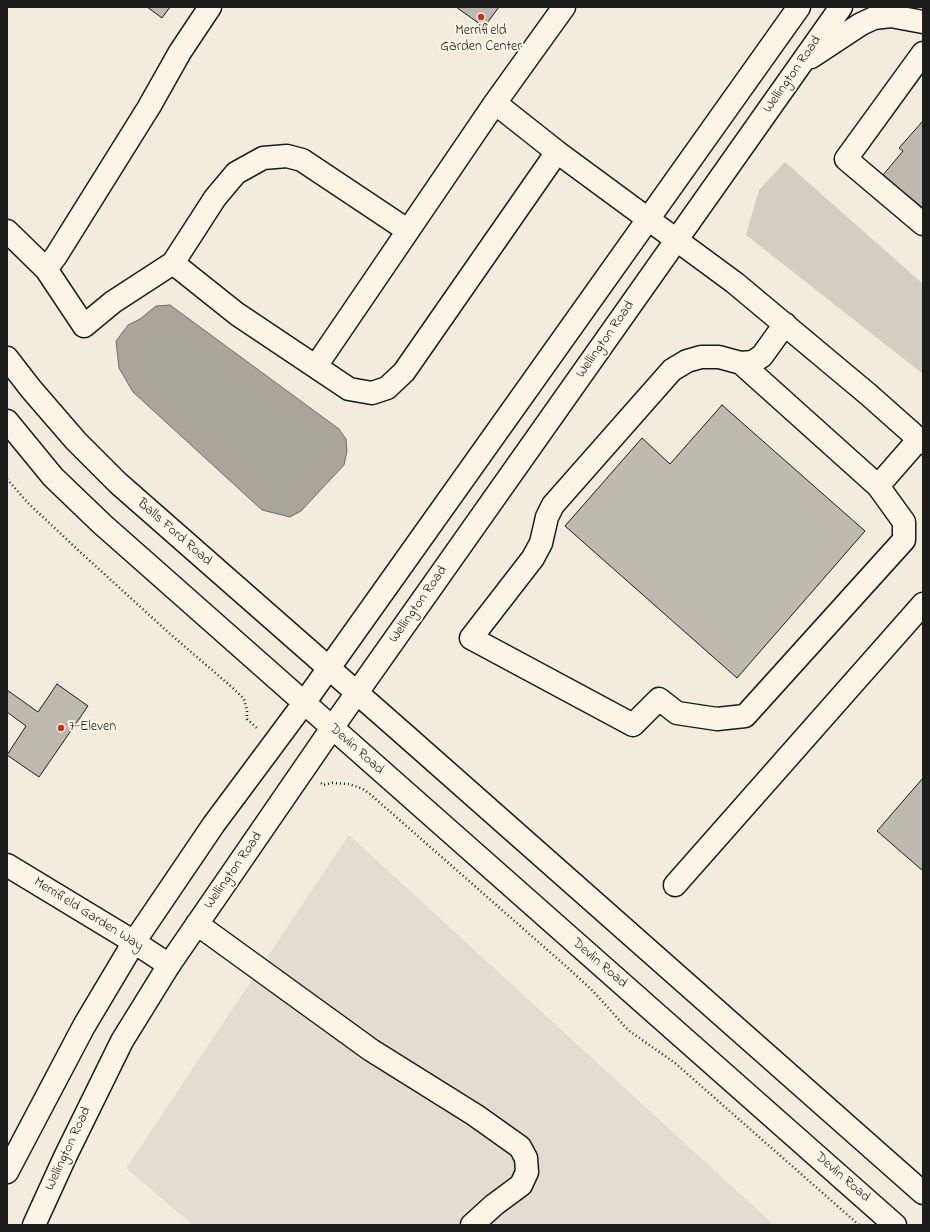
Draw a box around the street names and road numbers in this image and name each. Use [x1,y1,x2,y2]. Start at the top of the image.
street label: Wellington Road [760,33,826,117]
street label: Wellington Road [573,298,639,382]
street label: Balls Ford Road [133,496,215,570]
street label: Wellington Road [386,563,452,647]
street label: Devlin Road [325,721,387,779]
street label: Wellington Road [201,829,267,913]
street label: Merrifield Garden Way [30,874,146,956]
street label: Devlin Road [568,935,630,993]
street label: Wellington Road [42,1104,96,1194]
street label: Devlin Road [811,1149,873,1207]

